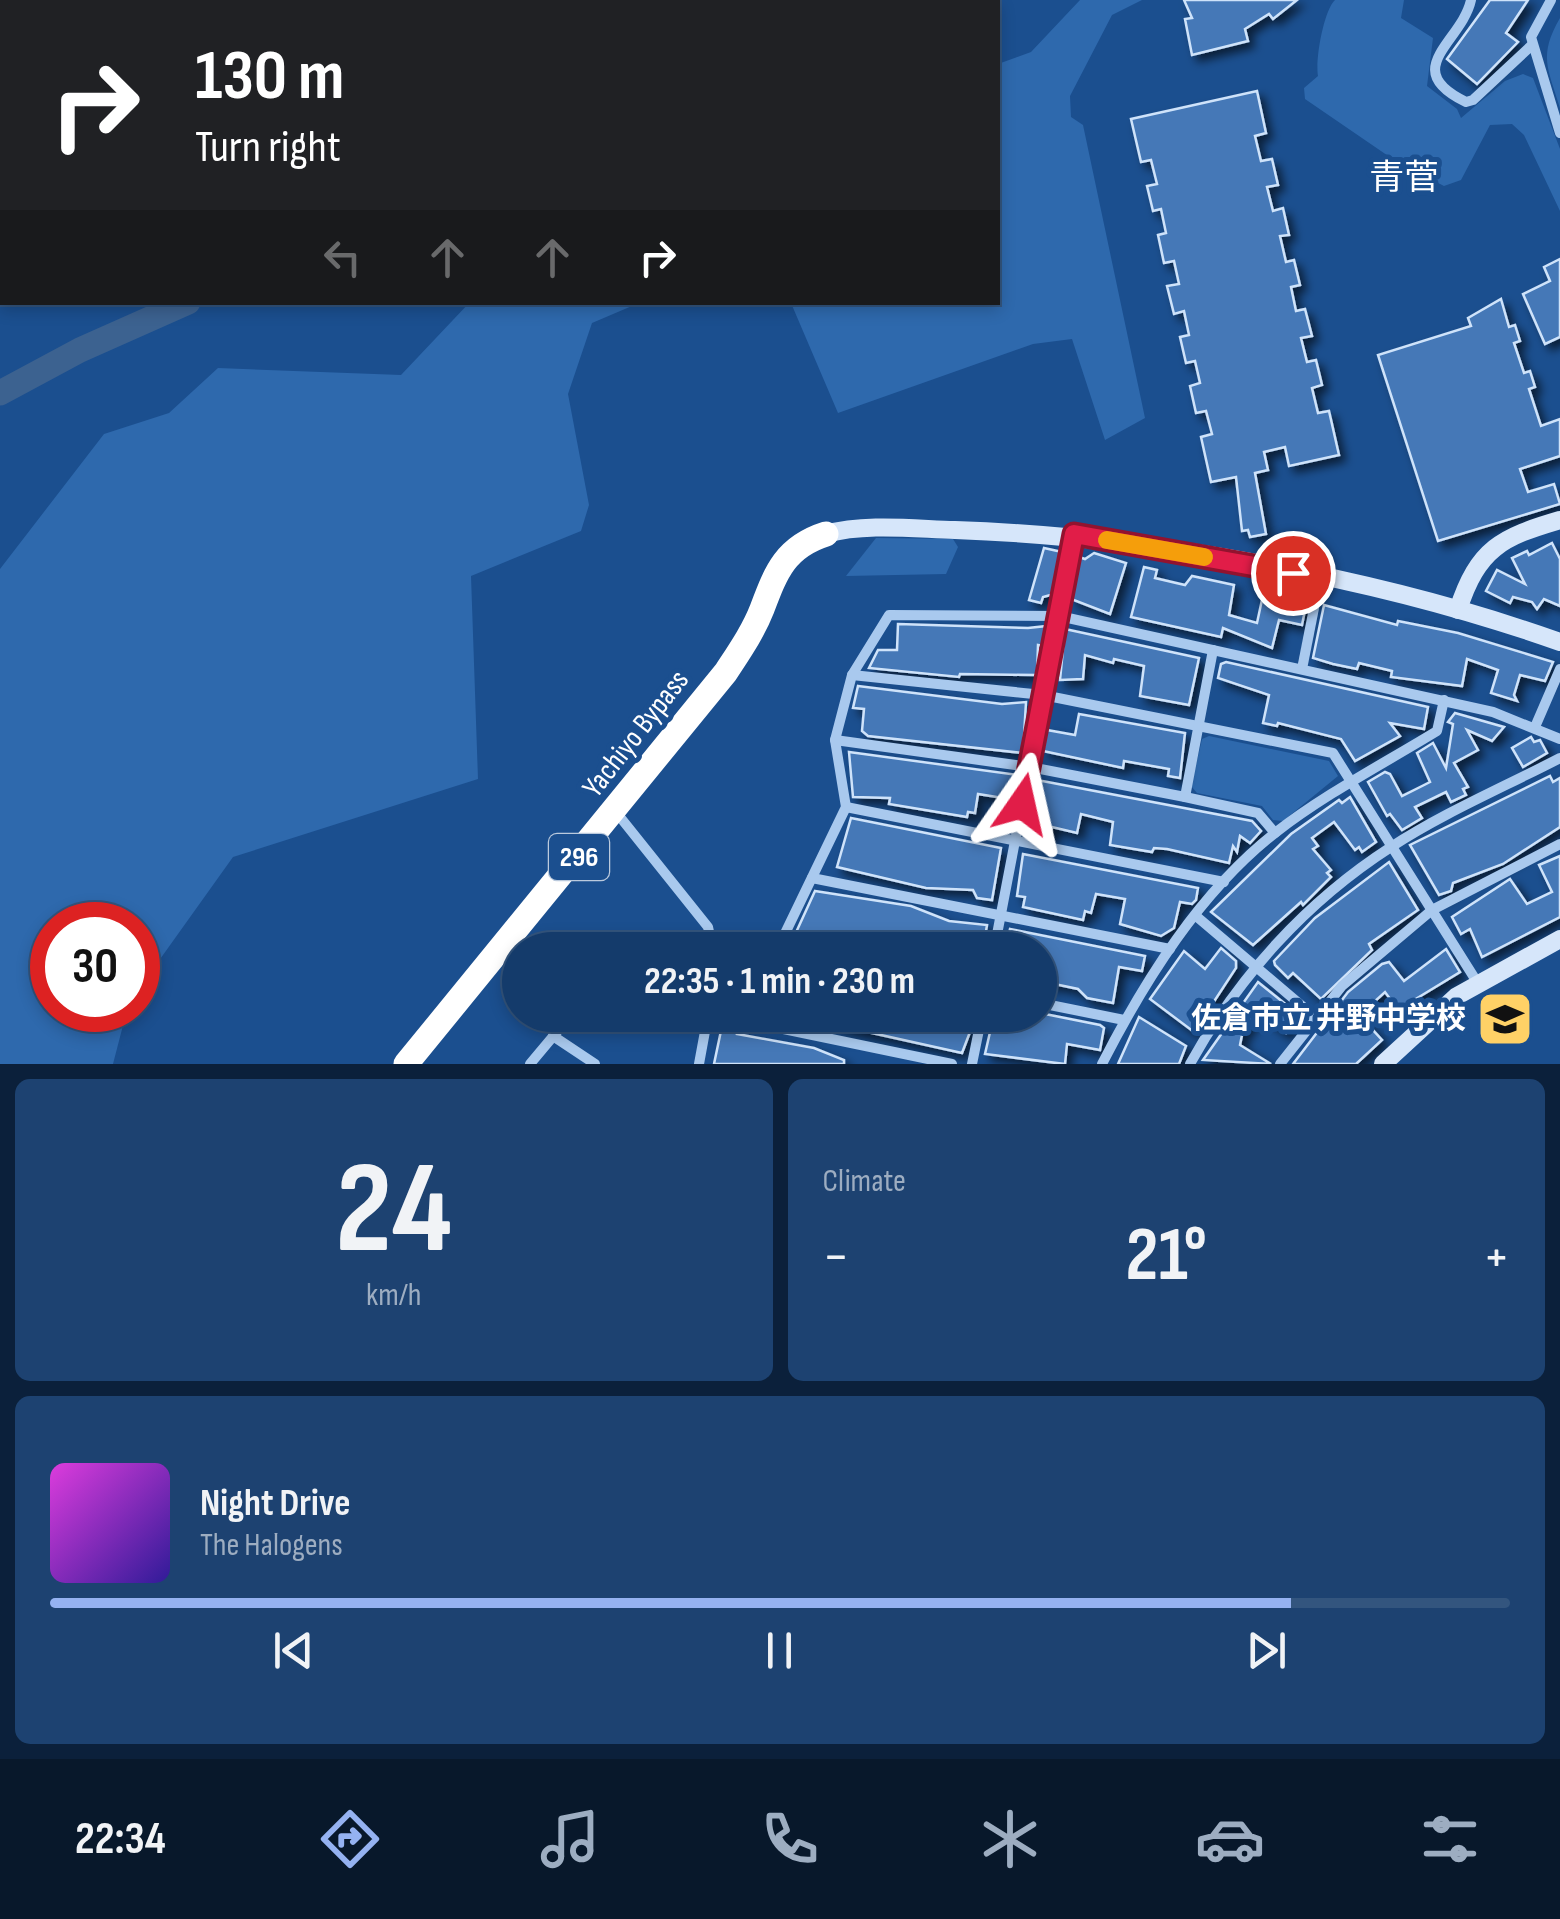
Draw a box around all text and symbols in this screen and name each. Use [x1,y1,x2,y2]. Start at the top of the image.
text: 130 m [195,35,344,119]
icon: right [30,40,160,170]
text: Turn right [195,120,341,175]
district label: 青菅 [1369,157,1439,200]
icon: left [315,230,370,285]
icon: ahead [420,230,475,285]
icon: ahead [525,230,580,285]
icon: right [630,230,685,285]
pin [1251,531,1336,616]
icon: arrive [1266,546,1321,601]
street label: Yachiyo Bypass [575,663,697,805]
position arrow [970,752,1074,856]
road number: 296 [549,834,609,880]
speed limit sign: 30 [30,902,160,1032]
text: 22:35 · 1 min · 230 m [644,959,915,1004]
school or university icon: 佐倉市立 井野中学校 [1475,989,1535,1049]
place label: 佐倉市立 井野中学校 [1191,1001,1466,1037]
text: 24 [335,1133,452,1289]
text: Climate [823,1162,906,1201]
text: 21° [1126,1211,1207,1302]
text: − [823,1224,849,1291]
text: + [1483,1224,1510,1291]
text: km/h [366,1276,421,1315]
text: Night Drive [200,1481,351,1526]
text: The Halogens [200,1526,343,1565]
icon: previous [266,1623,321,1678]
icon: pause [752,1623,807,1678]
icon: next [1239,1623,1294,1678]
icon: directions [315,1804,385,1874]
icon: music [535,1804,605,1874]
icon: phone [755,1804,825,1874]
icon: climate [975,1804,1045,1874]
icon: car [1195,1804,1265,1874]
icon: filters [1415,1804,1485,1874]
text: 22:34 [75,1812,166,1867]

